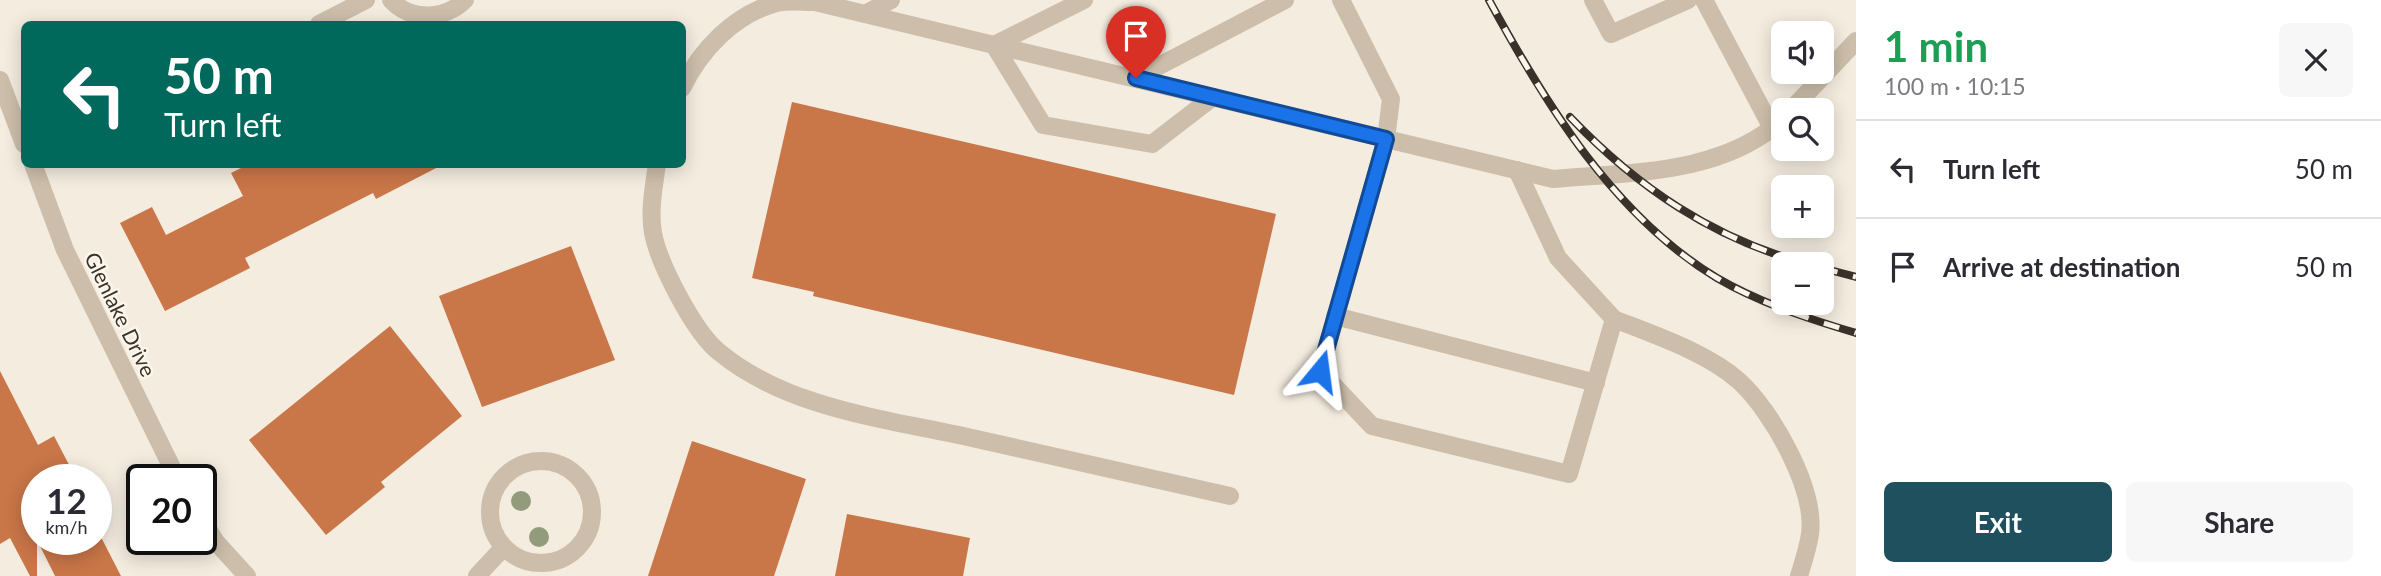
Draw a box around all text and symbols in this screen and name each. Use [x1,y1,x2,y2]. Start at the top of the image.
pin [1106,6,1166,78]
icon: arrive [1117,17,1155,55]
map controls [1771,21,1834,315]
button: sound [1771,21,1834,84]
text: 1 min [1884,21,1988,71]
button: close [2279,23,2353,97]
text: 50 m [164,46,274,104]
icon: left [49,49,140,140]
text: 100 m · 10:15 [1884,72,2026,100]
button: search [1771,98,1834,161]
text: Turn left [164,105,281,144]
icon: left [1884,150,1922,188]
text: Turn left [1943,153,2040,185]
text: 50 m [2295,153,2353,185]
button: + [1771,175,1834,238]
street label: Glenlake Drive [80,248,162,380]
icon: arrive [1884,248,1922,286]
text: Arrive at destination [1943,251,2180,283]
text: 50 m [2295,251,2353,283]
button: − [1771,252,1834,315]
position arrow [1283,334,1357,408]
speed limit sign: 20 [126,464,217,555]
text: 12 [46,479,87,521]
button: Exit [1884,482,2112,562]
button: Share [2126,482,2353,562]
text: km/h [45,516,88,538]

